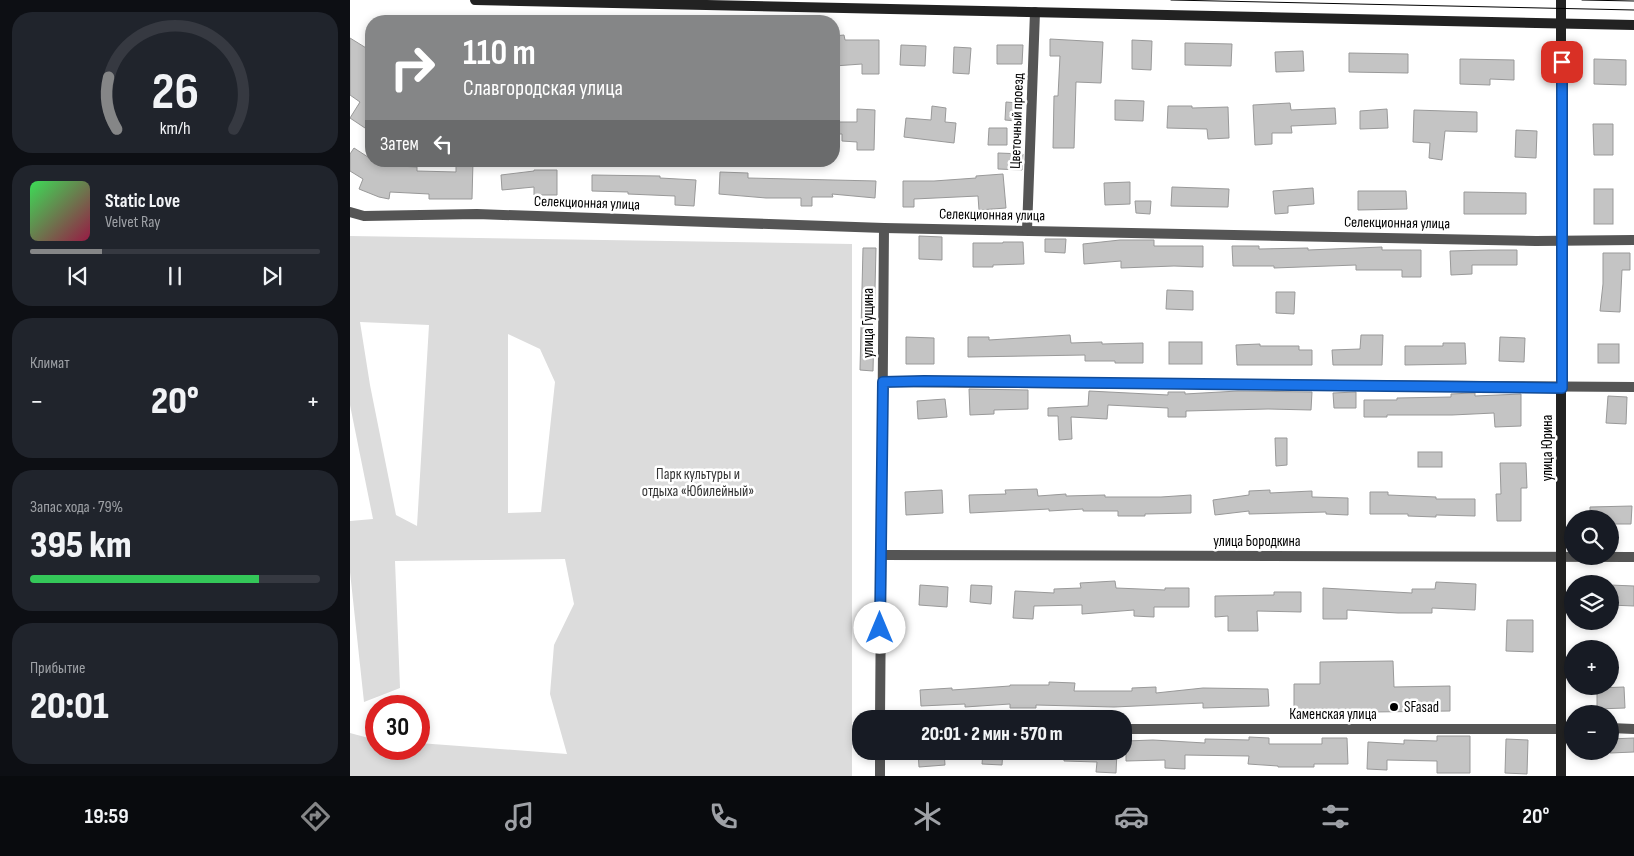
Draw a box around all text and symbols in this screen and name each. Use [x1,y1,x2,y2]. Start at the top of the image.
text: 110 m [463,32,536,75]
icon: right [380,35,445,100]
pin [1541,41,1583,83]
icon: arrive [1548,48,1576,76]
text: 26 [151,61,199,124]
street label: Цветочный проезд [1006,72,1028,169]
text: Славгородская улица [463,75,623,102]
text: km/h [160,118,190,139]
icon: left [429,130,457,158]
text: Затем [380,133,419,156]
text: Static Love [105,190,180,213]
street label: Селекционная улица [534,192,641,214]
street label: Селекционная улица [939,205,1045,225]
text: Velvet Ray [105,213,160,232]
street label: Селекционная улица [1344,213,1450,233]
icon: previous [64,262,92,290]
icon: pause [161,262,189,290]
icon: next [258,262,286,290]
street label: улица Гущина [859,288,878,358]
text: Климат [30,354,70,373]
text: 20° [151,379,199,424]
text: − [30,385,44,418]
text: + [306,385,320,418]
street label: улица Юрина [1538,414,1557,481]
park label: Парк культуры и отдыха «Юбилейный» [642,465,754,501]
text: Запас хода · 79% [30,498,123,517]
map controls [1564,510,1619,760]
button: search [1564,510,1619,565]
text: 395 km [30,523,132,568]
street label: улица Бородкина [1213,532,1301,551]
button: layers [1564,575,1619,630]
position arrow [853,601,905,653]
button: + [1564,640,1619,695]
text: Прибытие [30,659,85,678]
text: 20:01 [30,684,109,729]
speed limit sign: 30 [365,695,430,760]
place label: SFasad [1404,698,1439,717]
marker: SFasad [1388,701,1400,713]
street label: Каменская улица [1289,705,1377,724]
button: − [1564,705,1619,760]
text: 20:01 · 2 мин · 570 m [921,723,1063,746]
icon: directions [298,799,333,834]
icon: music [502,799,537,834]
icon: phone [706,799,741,834]
icon: climate [910,799,945,834]
icon: car [1114,799,1149,834]
icon: filters [1318,799,1353,834]
text: 19:59 [85,803,129,830]
text: 20° [1522,803,1549,830]

